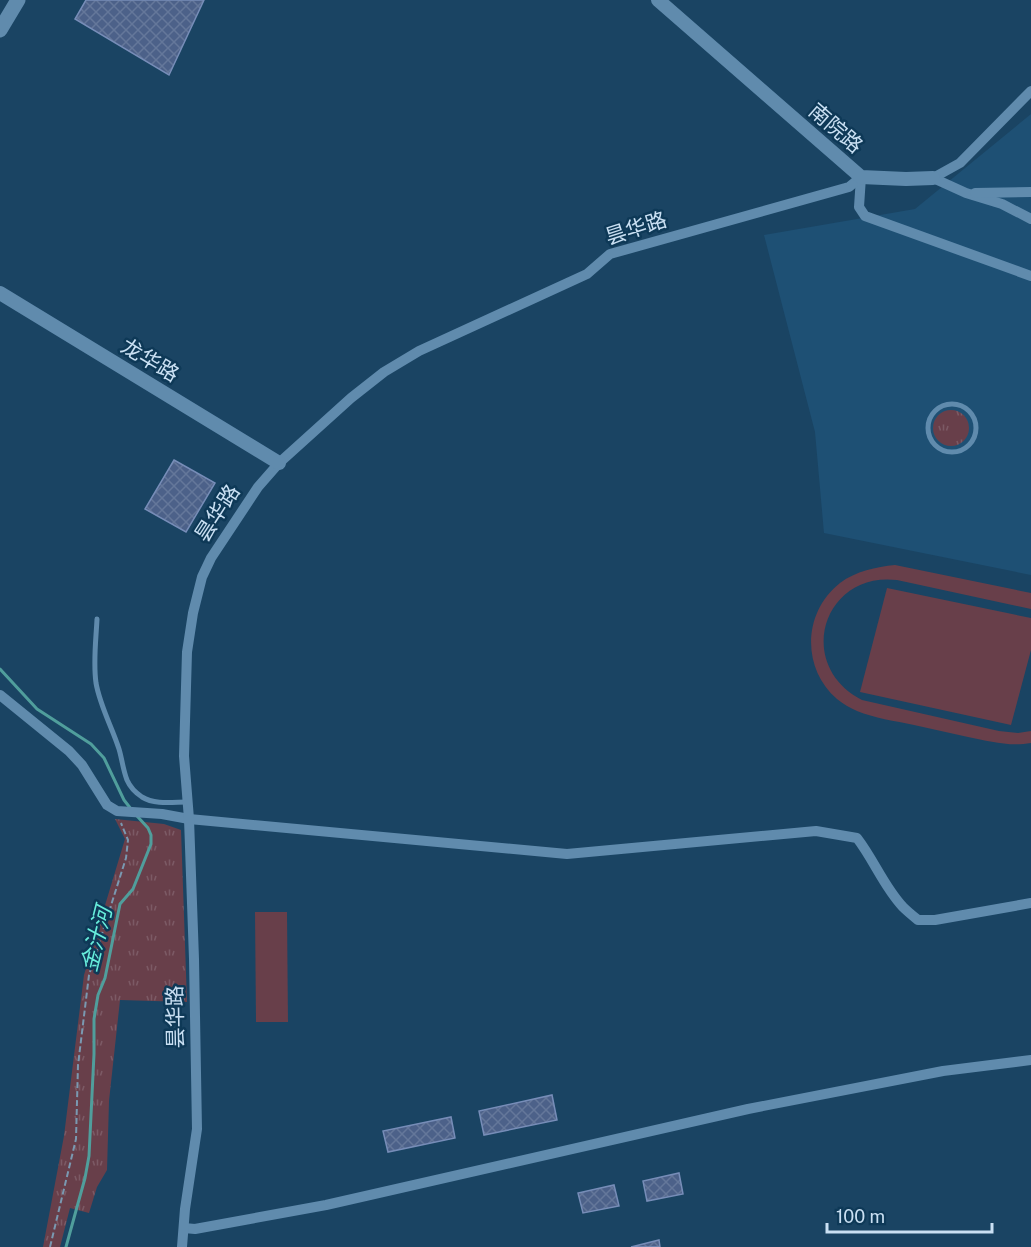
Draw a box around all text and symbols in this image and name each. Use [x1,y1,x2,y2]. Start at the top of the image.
street label: 南院路 [804,98,868,158]
street label: 昙华路 [602,206,670,250]
street label: 龙华路 [117,333,183,387]
street label: 昙华路 [189,480,245,546]
water label: 金汁河 [75,900,118,974]
street label: 昙华路 [162,985,188,1049]
scale bar [827,1196,992,1234]
text: 100 m [836,1206,885,1227]

